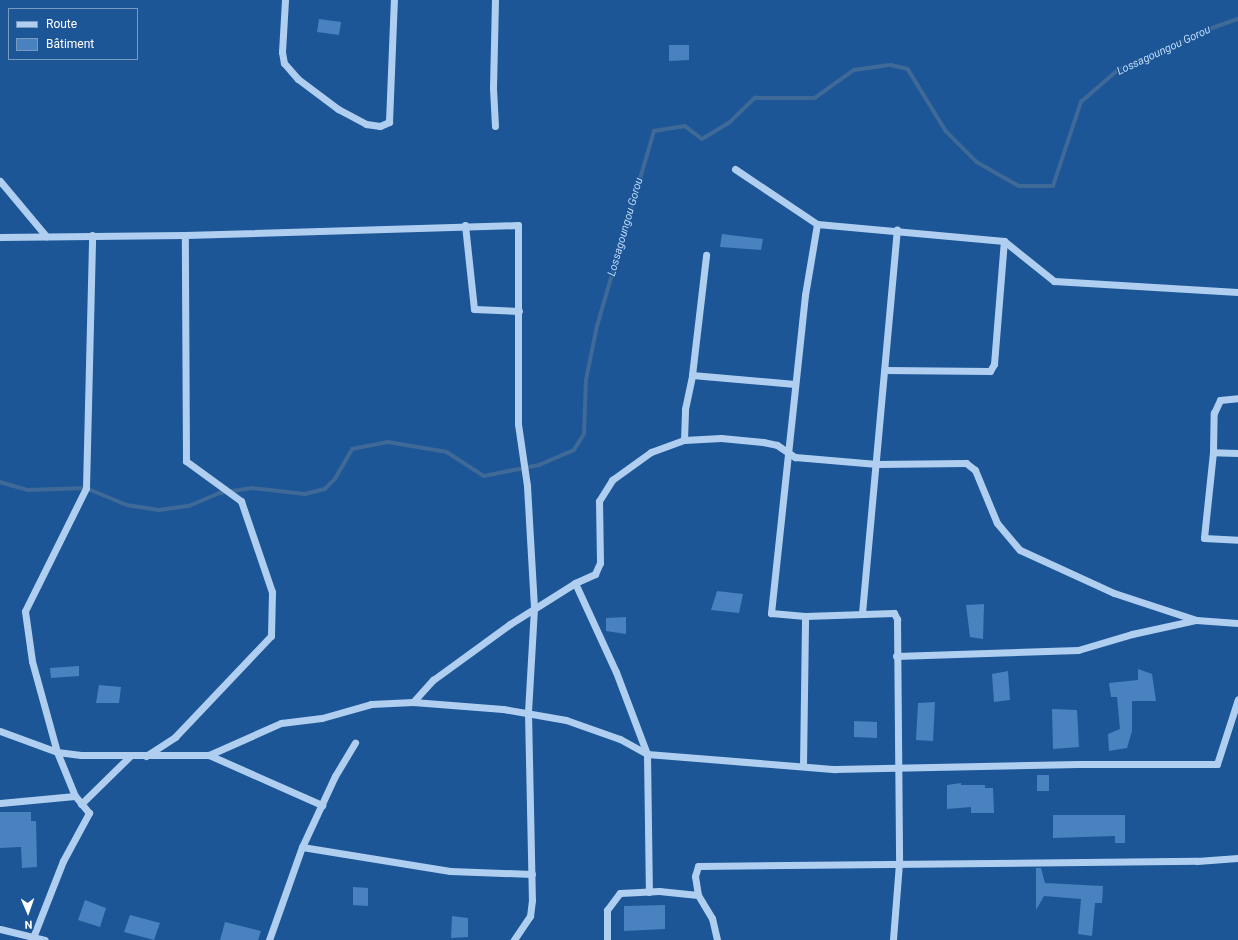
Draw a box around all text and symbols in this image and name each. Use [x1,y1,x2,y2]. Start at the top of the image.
legend [8,8,138,60]
text: Route [46,17,77,31]
water label: Lossagoungou Gorou [1115,23,1213,79]
text: Bâtiment [46,37,94,51]
water label: Lossagoungou Gorou [606,176,646,278]
north arrow [8,892,48,932]
text: N [24,918,33,931]

